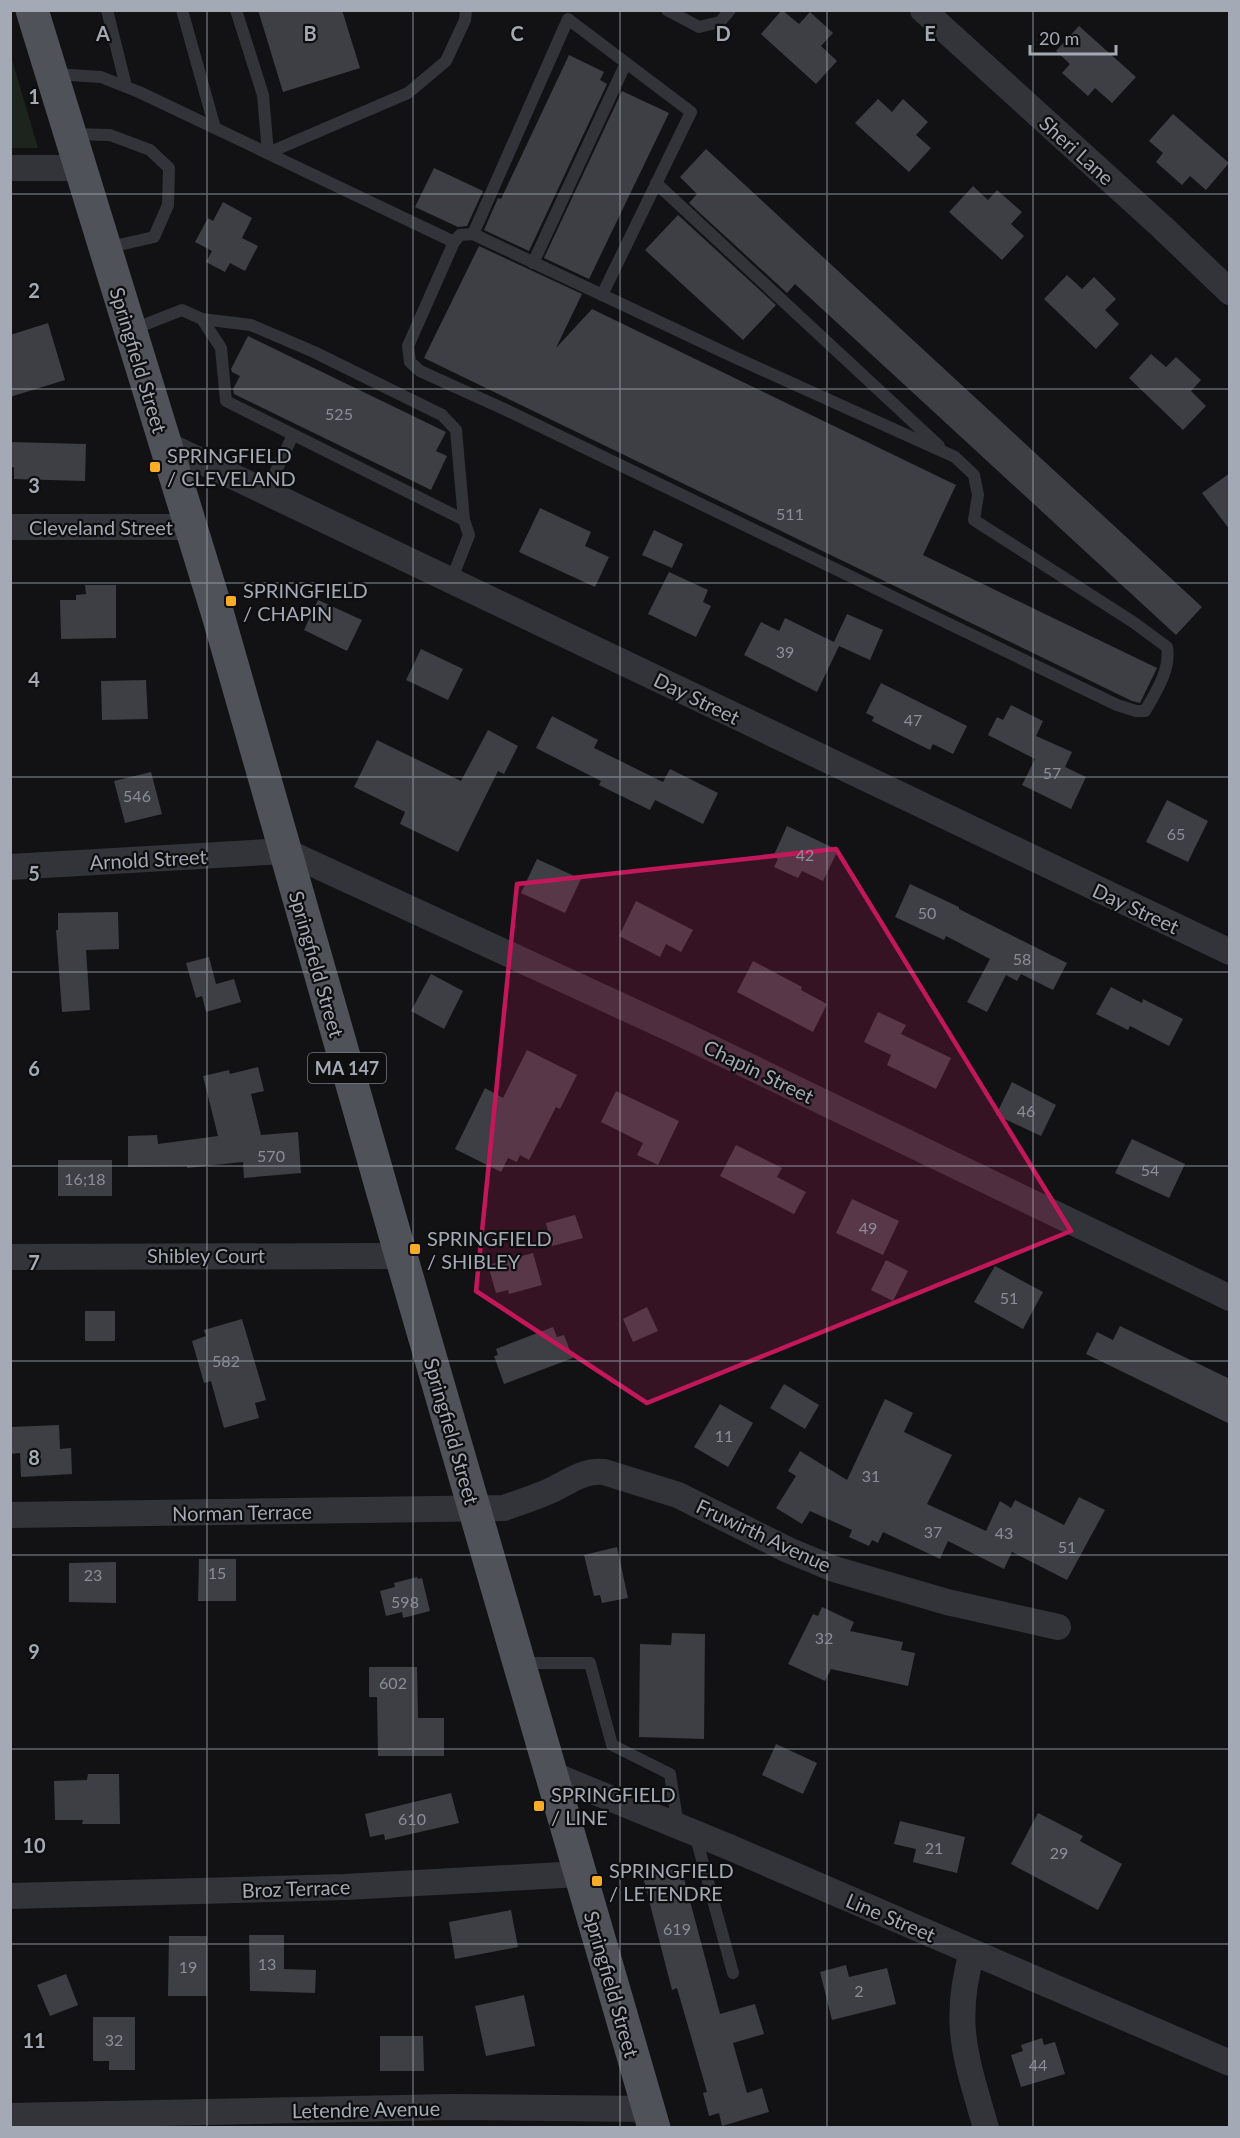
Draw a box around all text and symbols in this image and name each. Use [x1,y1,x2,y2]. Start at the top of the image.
scale bar [1030,18,1116,56]
text: A [95,21,110,45]
text: B [303,21,317,45]
text: C [510,21,524,45]
text: D [715,21,731,45]
text: E [924,21,936,45]
text: 20 m [1039,27,1079,49]
text: 1 [28,84,40,108]
street label: Sheri Lane [1035,110,1119,190]
text: 2 [28,278,40,302]
street label: Springfield Street [105,284,173,436]
house number: 525 [325,404,353,423]
place label: SPRINGFIELD / CLEVELAND [167,443,296,490]
marker: SPRINGFIELD / CLEVELAND [148,460,162,474]
text: 3 [28,473,40,497]
house number: 511 [776,504,804,523]
street label: Cleveland Street [29,515,173,539]
place label: SPRINGFIELD / CHAPIN [243,578,368,625]
marker: SPRINGFIELD / CHAPIN [224,594,238,608]
house number: 39 [776,642,794,661]
text: 4 [28,667,40,691]
street label: Day Street [650,667,744,729]
house number: 47 [904,710,922,729]
house number: 57 [1043,763,1061,782]
house number: 546 [123,786,151,805]
house number: 65 [1167,824,1185,843]
street label: Arnold Street [89,844,207,874]
house number: 42 [796,845,814,864]
text: 5 [28,861,40,885]
street label: Day Street [1089,878,1183,938]
street label: Springfield Street [285,888,349,1040]
house number: 50 [918,903,936,922]
house number: 58 [1013,949,1031,968]
street label: Chapin Street [700,1034,818,1108]
road number: MA 147 [308,1053,386,1083]
text: 6 [28,1056,40,1080]
house number: 46 [1017,1101,1035,1120]
house number: 570 [257,1146,285,1165]
house number: 54 [1141,1160,1159,1179]
house number: 16;18 [64,1169,106,1188]
house number: 49 [859,1218,877,1237]
place label: SPRINGFIELD / SHIBLEY [427,1226,552,1273]
marker: SPRINGFIELD / SHIBLEY [408,1242,422,1256]
street label: Shibley Court [147,1243,265,1267]
text: 7 [28,1250,40,1274]
house number: 51 [1000,1288,1018,1307]
house number: 582 [212,1351,240,1370]
street label: Springfield Street [420,1355,484,1507]
house number: 11 [715,1426,733,1445]
text: 8 [28,1445,40,1469]
house number: 31 [862,1466,880,1485]
street label: Fruwirth Avenue [693,1493,835,1577]
street label: Norman Terrace [172,1499,312,1525]
house number: 37 [924,1522,942,1541]
house number: 43 [995,1523,1013,1542]
house number: 51 [1058,1537,1076,1556]
house number: 15 [208,1563,226,1582]
house number: 23 [84,1565,102,1584]
house number: 598 [391,1592,419,1611]
house number: 32 [815,1628,833,1647]
text: 9 [28,1639,40,1663]
house number: 602 [379,1673,407,1692]
place label: SPRINGFIELD / LINE [551,1782,676,1829]
marker: SPRINGFIELD / LINE [532,1799,546,1813]
house number: 610 [398,1809,426,1828]
text: 10 [22,1833,46,1857]
house number: 21 [925,1838,943,1857]
house number: 29 [1050,1843,1068,1862]
place label: SPRINGFIELD / LETENDRE [609,1858,734,1905]
street label: Broz Terrace [241,1874,351,1902]
marker: SPRINGFIELD / LETENDRE [590,1874,604,1888]
street label: Line Street [843,1887,939,1947]
street label: Springfield Street [580,1908,644,2060]
house number: 619 [663,1919,691,1938]
house number: 13 [258,1954,276,1973]
house number: 19 [179,1957,197,1976]
house number: 2 [854,1981,864,2000]
text: 11 [22,2028,46,2052]
house number: 32 [105,2030,123,2049]
house number: 44 [1029,2055,1047,2074]
street label: Letendre Avenue [292,2096,440,2122]

